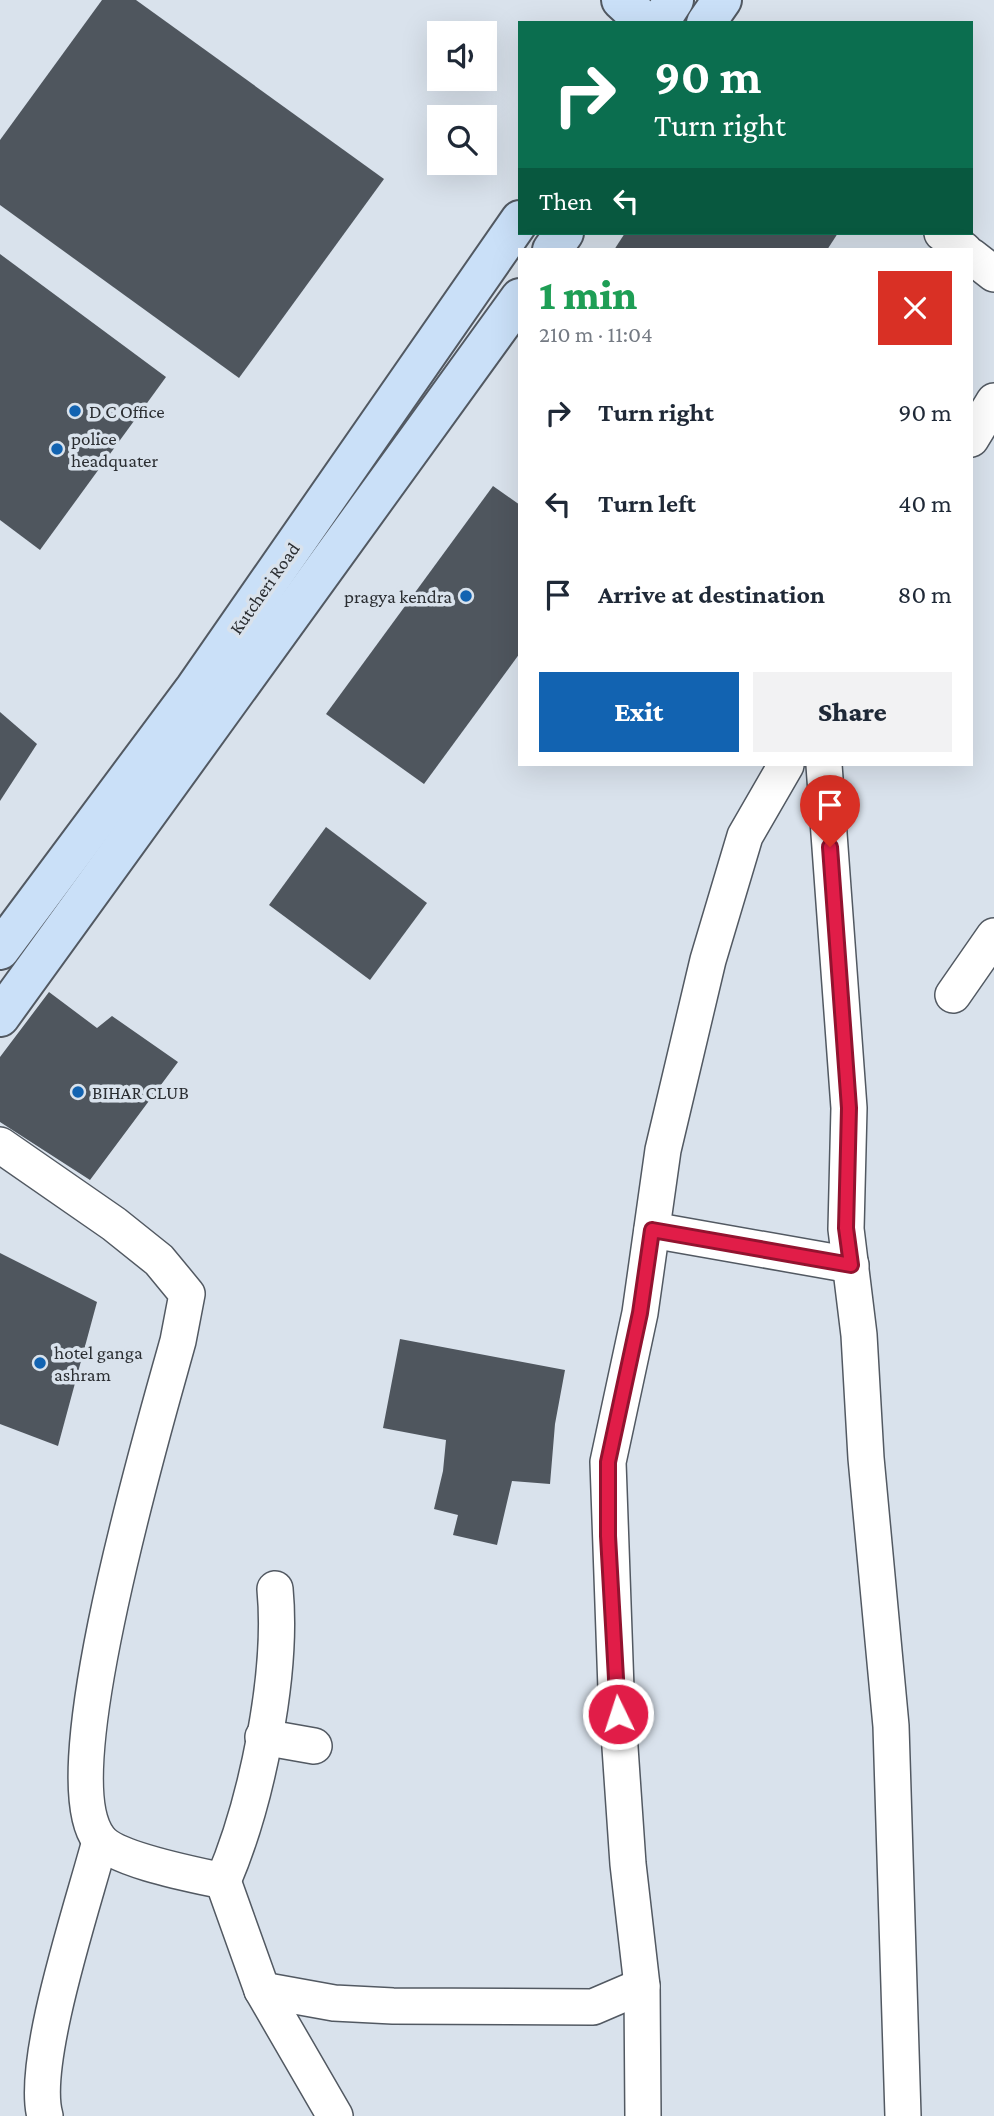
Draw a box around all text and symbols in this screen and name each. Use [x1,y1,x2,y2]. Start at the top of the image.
map controls [427,21,497,175]
button: sound [427,21,497,91]
icon: right [539,49,630,140]
text: 90 m [654,49,761,104]
button: search [427,105,497,175]
text: Turn right [654,107,786,143]
icon: left [607,182,645,220]
text: Then [539,187,593,216]
text: 1 min [539,271,637,318]
button: close [878,271,952,345]
text: 210 m · 11:04 [539,321,653,347]
icon: right [539,394,577,432]
text: Turn right [598,398,714,427]
text: 90 m [898,398,952,427]
place label: D C Office [89,401,165,422]
marker: D C Office [67,403,83,419]
place label: police headquater [71,428,158,471]
marker: police headquater [49,441,65,457]
icon: left [539,485,577,523]
text: Turn left [598,489,696,518]
text: 40 m [898,489,952,518]
street label: Kutcheri Road [225,538,304,638]
icon: arrive [539,576,577,614]
text: Arrive at destination [598,580,825,609]
text: 80 m [898,580,952,609]
place label: pragya kendra [344,586,452,607]
marker: pragya kendra [458,588,474,604]
button: Exit [539,672,739,752]
button: Share [753,672,952,752]
pin [800,775,860,847]
icon: arrive [811,786,849,824]
place label: BIHAR CLUB [92,1082,189,1103]
marker: BIHAR CLUB [70,1084,86,1100]
place label: hotel ganga ashram [54,1342,143,1385]
marker: hotel ganga ashram [32,1355,48,1371]
position arrow [581,1677,655,1751]

